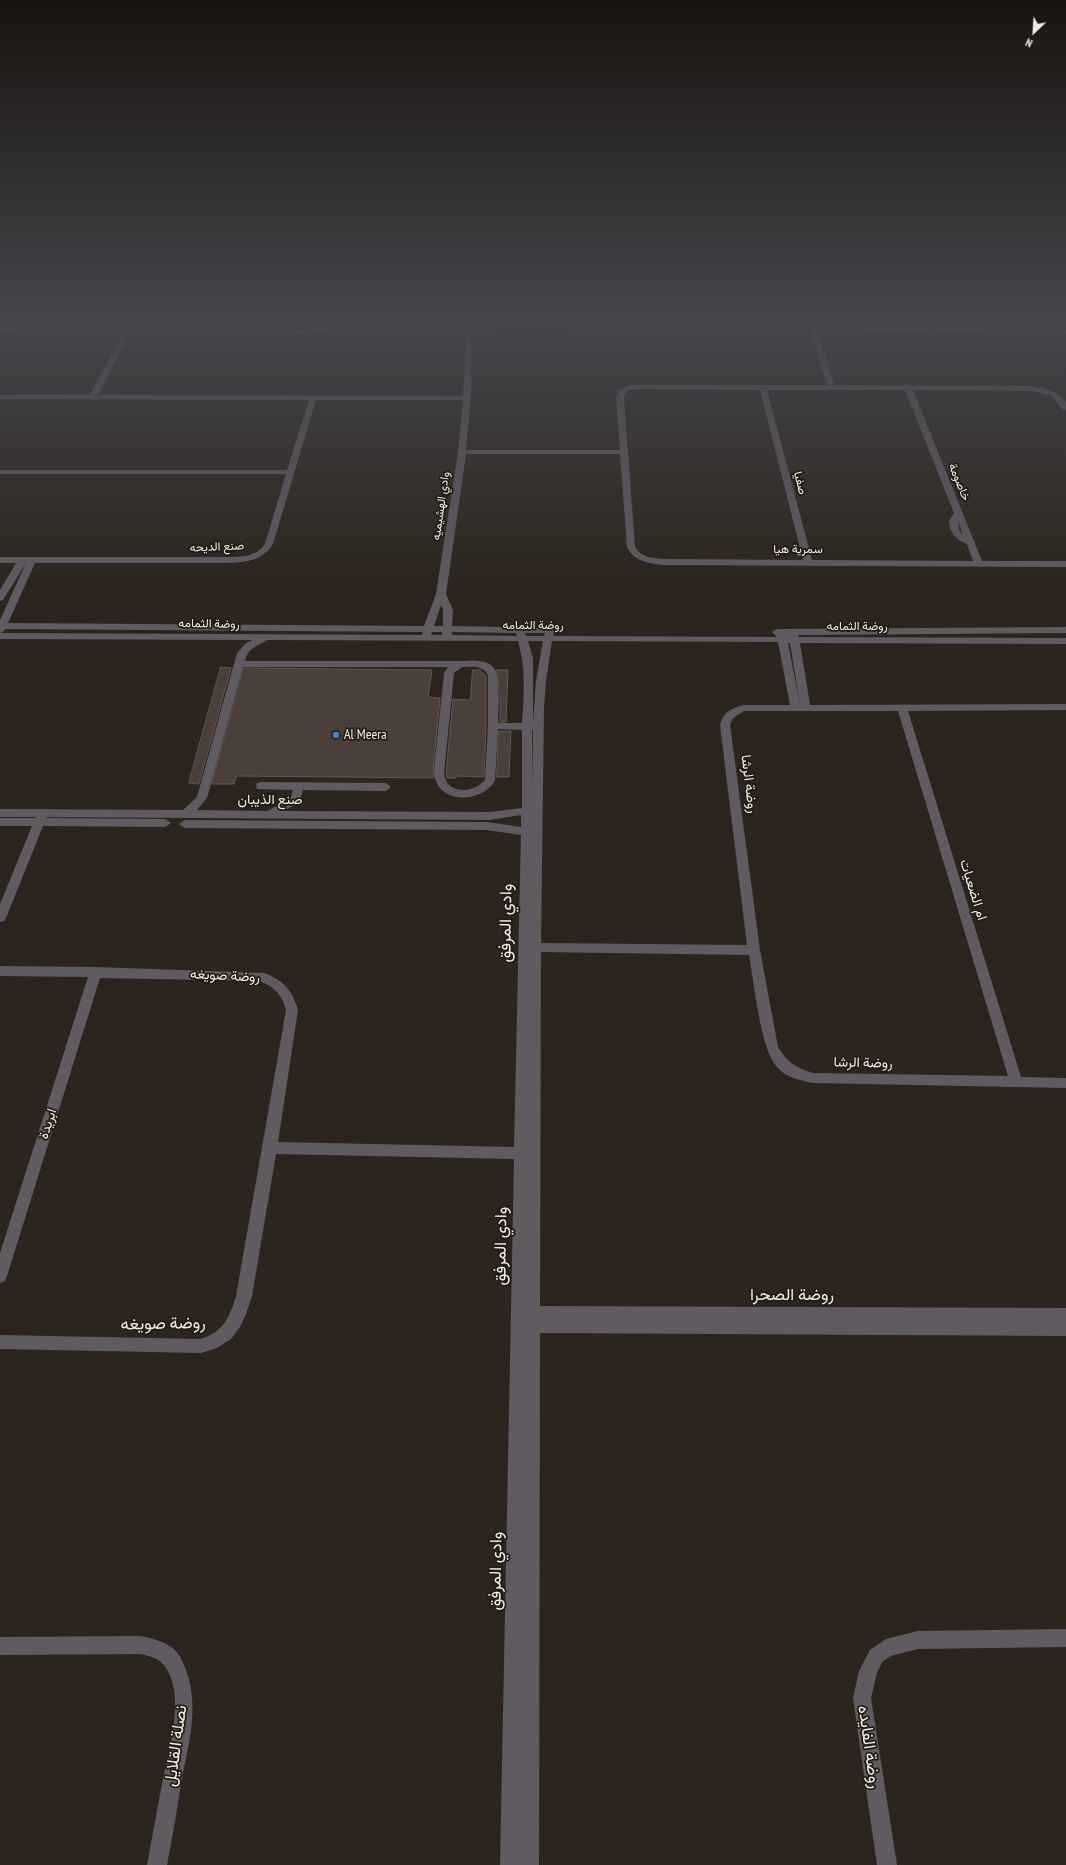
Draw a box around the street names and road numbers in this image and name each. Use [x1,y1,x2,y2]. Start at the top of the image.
street label: خاصومة [945,461,973,503]
street label: صفيا [790,470,810,496]
street label: وادي الهشيميه [429,471,453,541]
street label: صنع الديحه [189,539,245,555]
street label: سمرية هيا [773,543,823,557]
street label: روضة الثمامه [178,616,240,632]
street label: روضة الثمامه [502,619,564,633]
street label: روضة الثمامه [826,620,888,634]
street label: روضة الرشا [737,754,761,814]
street label: صنع الذيبان [238,792,302,808]
street label: ام الضعيات [956,857,990,923]
street label: وادي المرفق [495,883,517,963]
street label: روضة صويغه [189,966,261,986]
street label: روضة الرشا [833,1054,893,1072]
street label: ابريدة [35,1107,61,1141]
street label: وادي المرفق [490,1206,512,1286]
street label: روضة الصحرا [750,1285,834,1305]
street label: روضة صويغه [120,1313,206,1335]
street label: وادي المرفق [485,1531,507,1611]
street label: نصلة القلايل [160,1704,192,1788]
street label: روضة الفايده [853,1704,885,1790]

